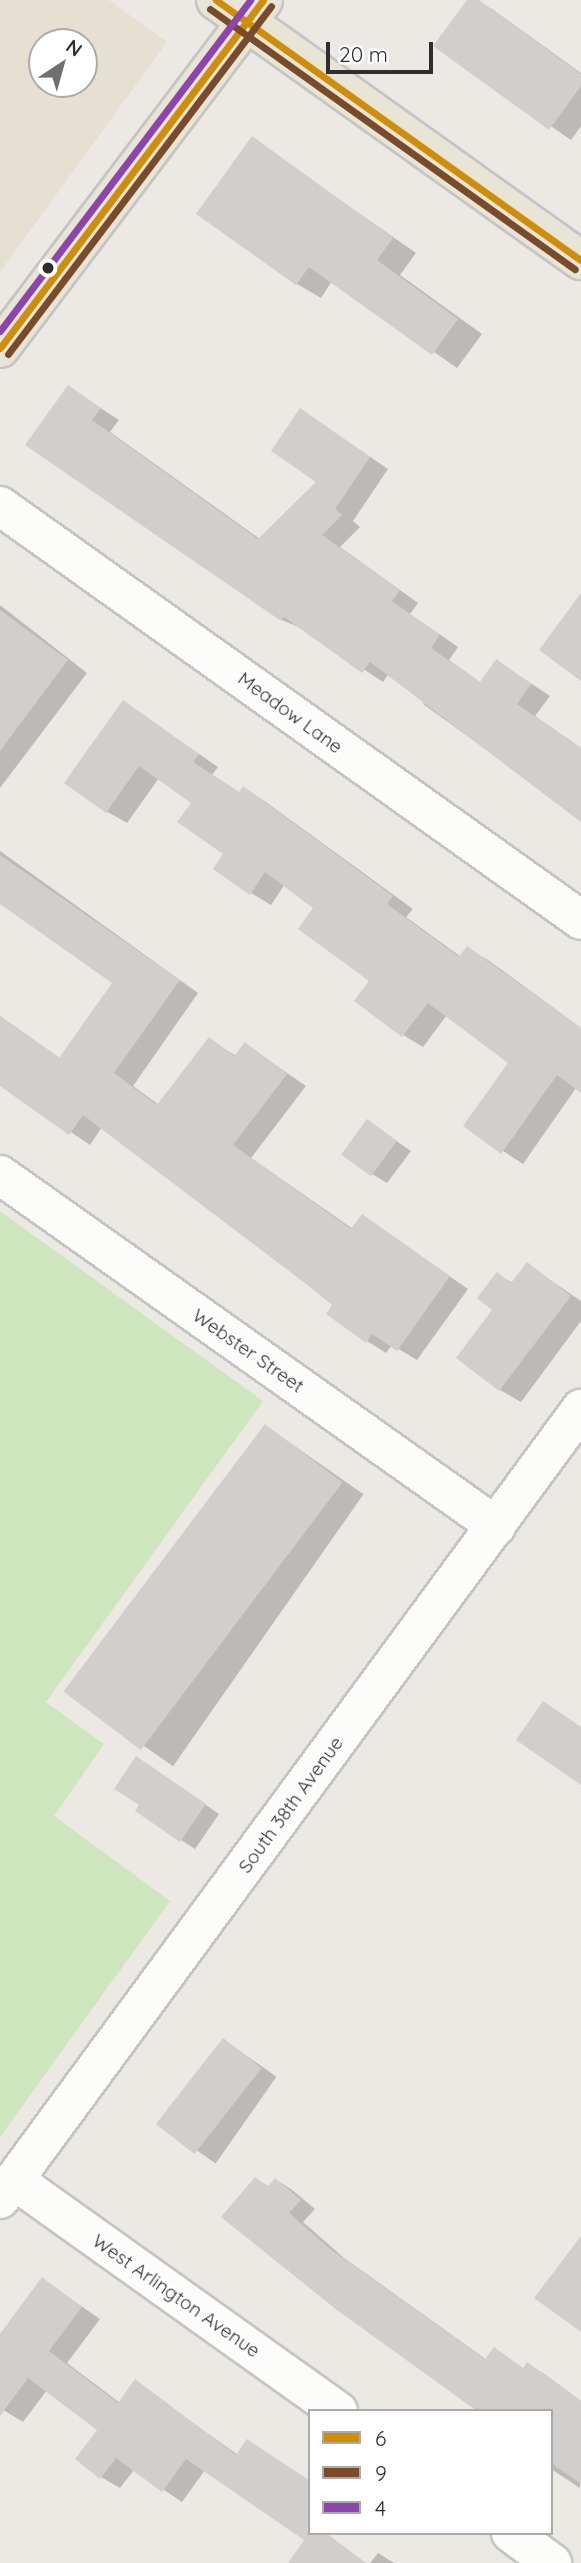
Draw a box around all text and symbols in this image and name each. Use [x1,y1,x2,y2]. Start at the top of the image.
north arrow [28,28,98,98]
scale bar [329,28,436,72]
text: N [61,34,87,61]
text: 20 m [339,41,388,67]
unlabelled marker [41,261,55,275]
street label: Meadow Lane [233,667,347,759]
street label: Webster Street [188,1304,308,1398]
street label: South 38th Avenue [234,1732,348,1878]
street label: West Arlington Avenue [88,2230,264,2362]
legend [308,2409,553,2535]
text: 6 [375,2425,386,2451]
text: 9 [375,2460,387,2486]
text: 4 [375,2495,386,2521]

